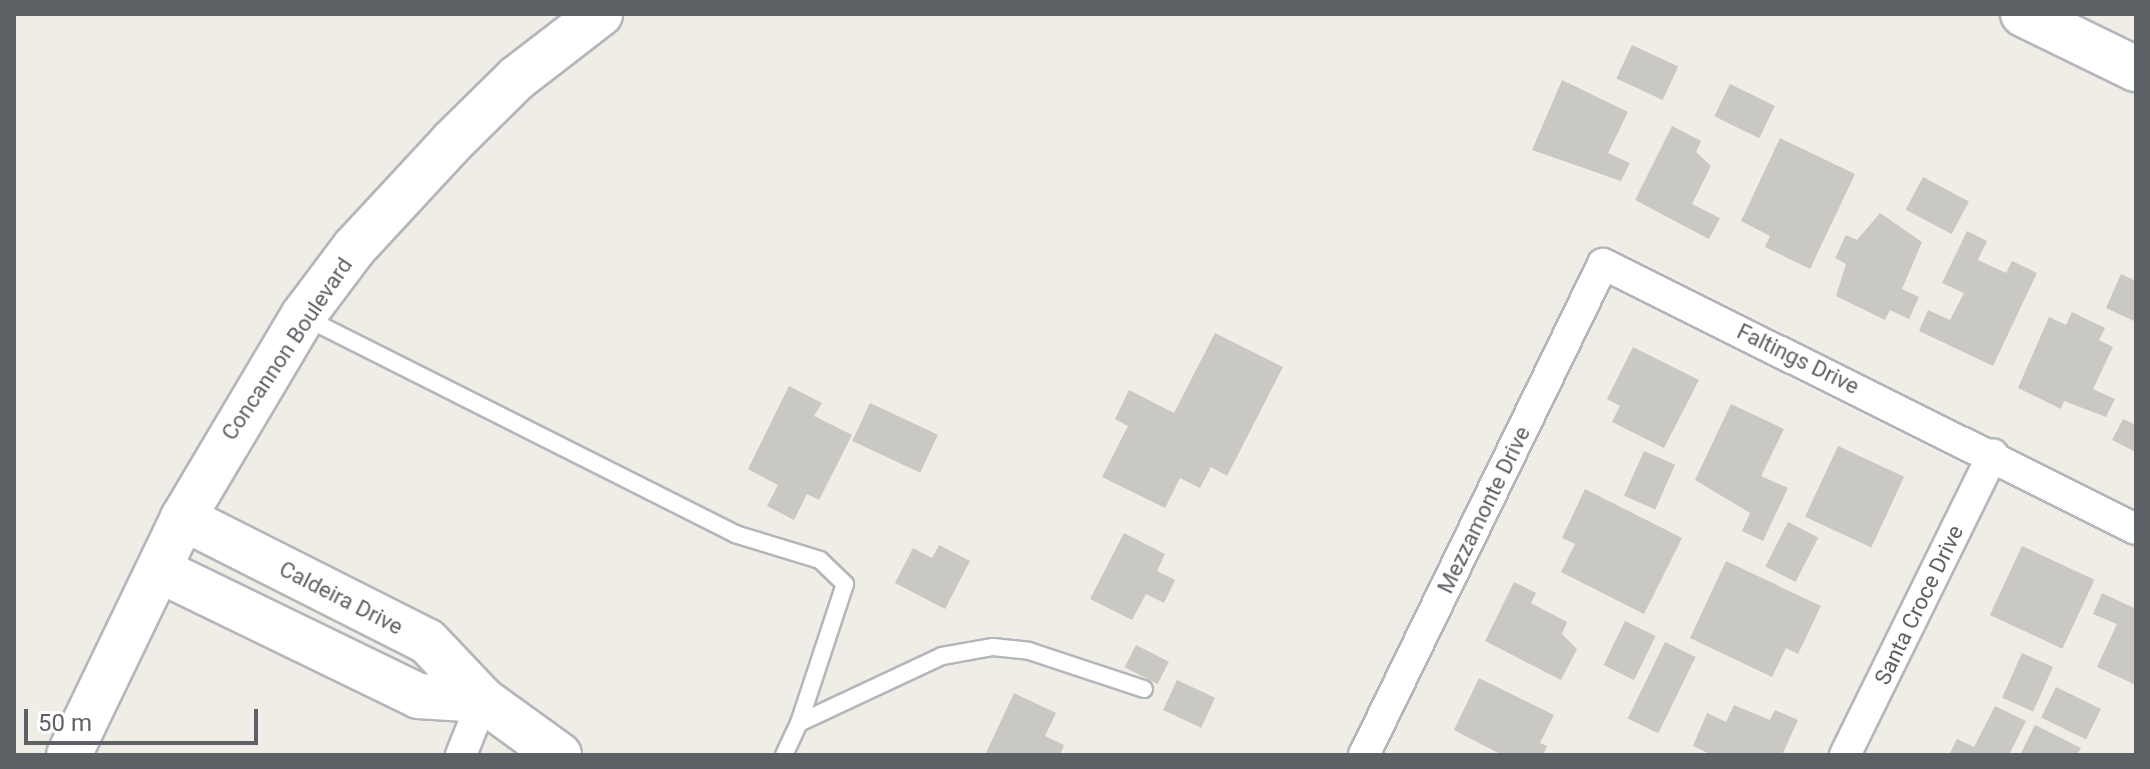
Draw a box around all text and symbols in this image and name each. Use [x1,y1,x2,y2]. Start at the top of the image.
street label: Concannon Boulevard [216,253,358,445]
street label: Faltings Drive [1733,318,1863,400]
street label: Mezzamonte Drive [1432,422,1536,598]
street label: Santa Croce Drive [1869,521,1969,689]
street label: Caldeira Drive [275,556,407,640]
scale bar [28,693,262,743]
text: 50 m [38,709,92,737]

